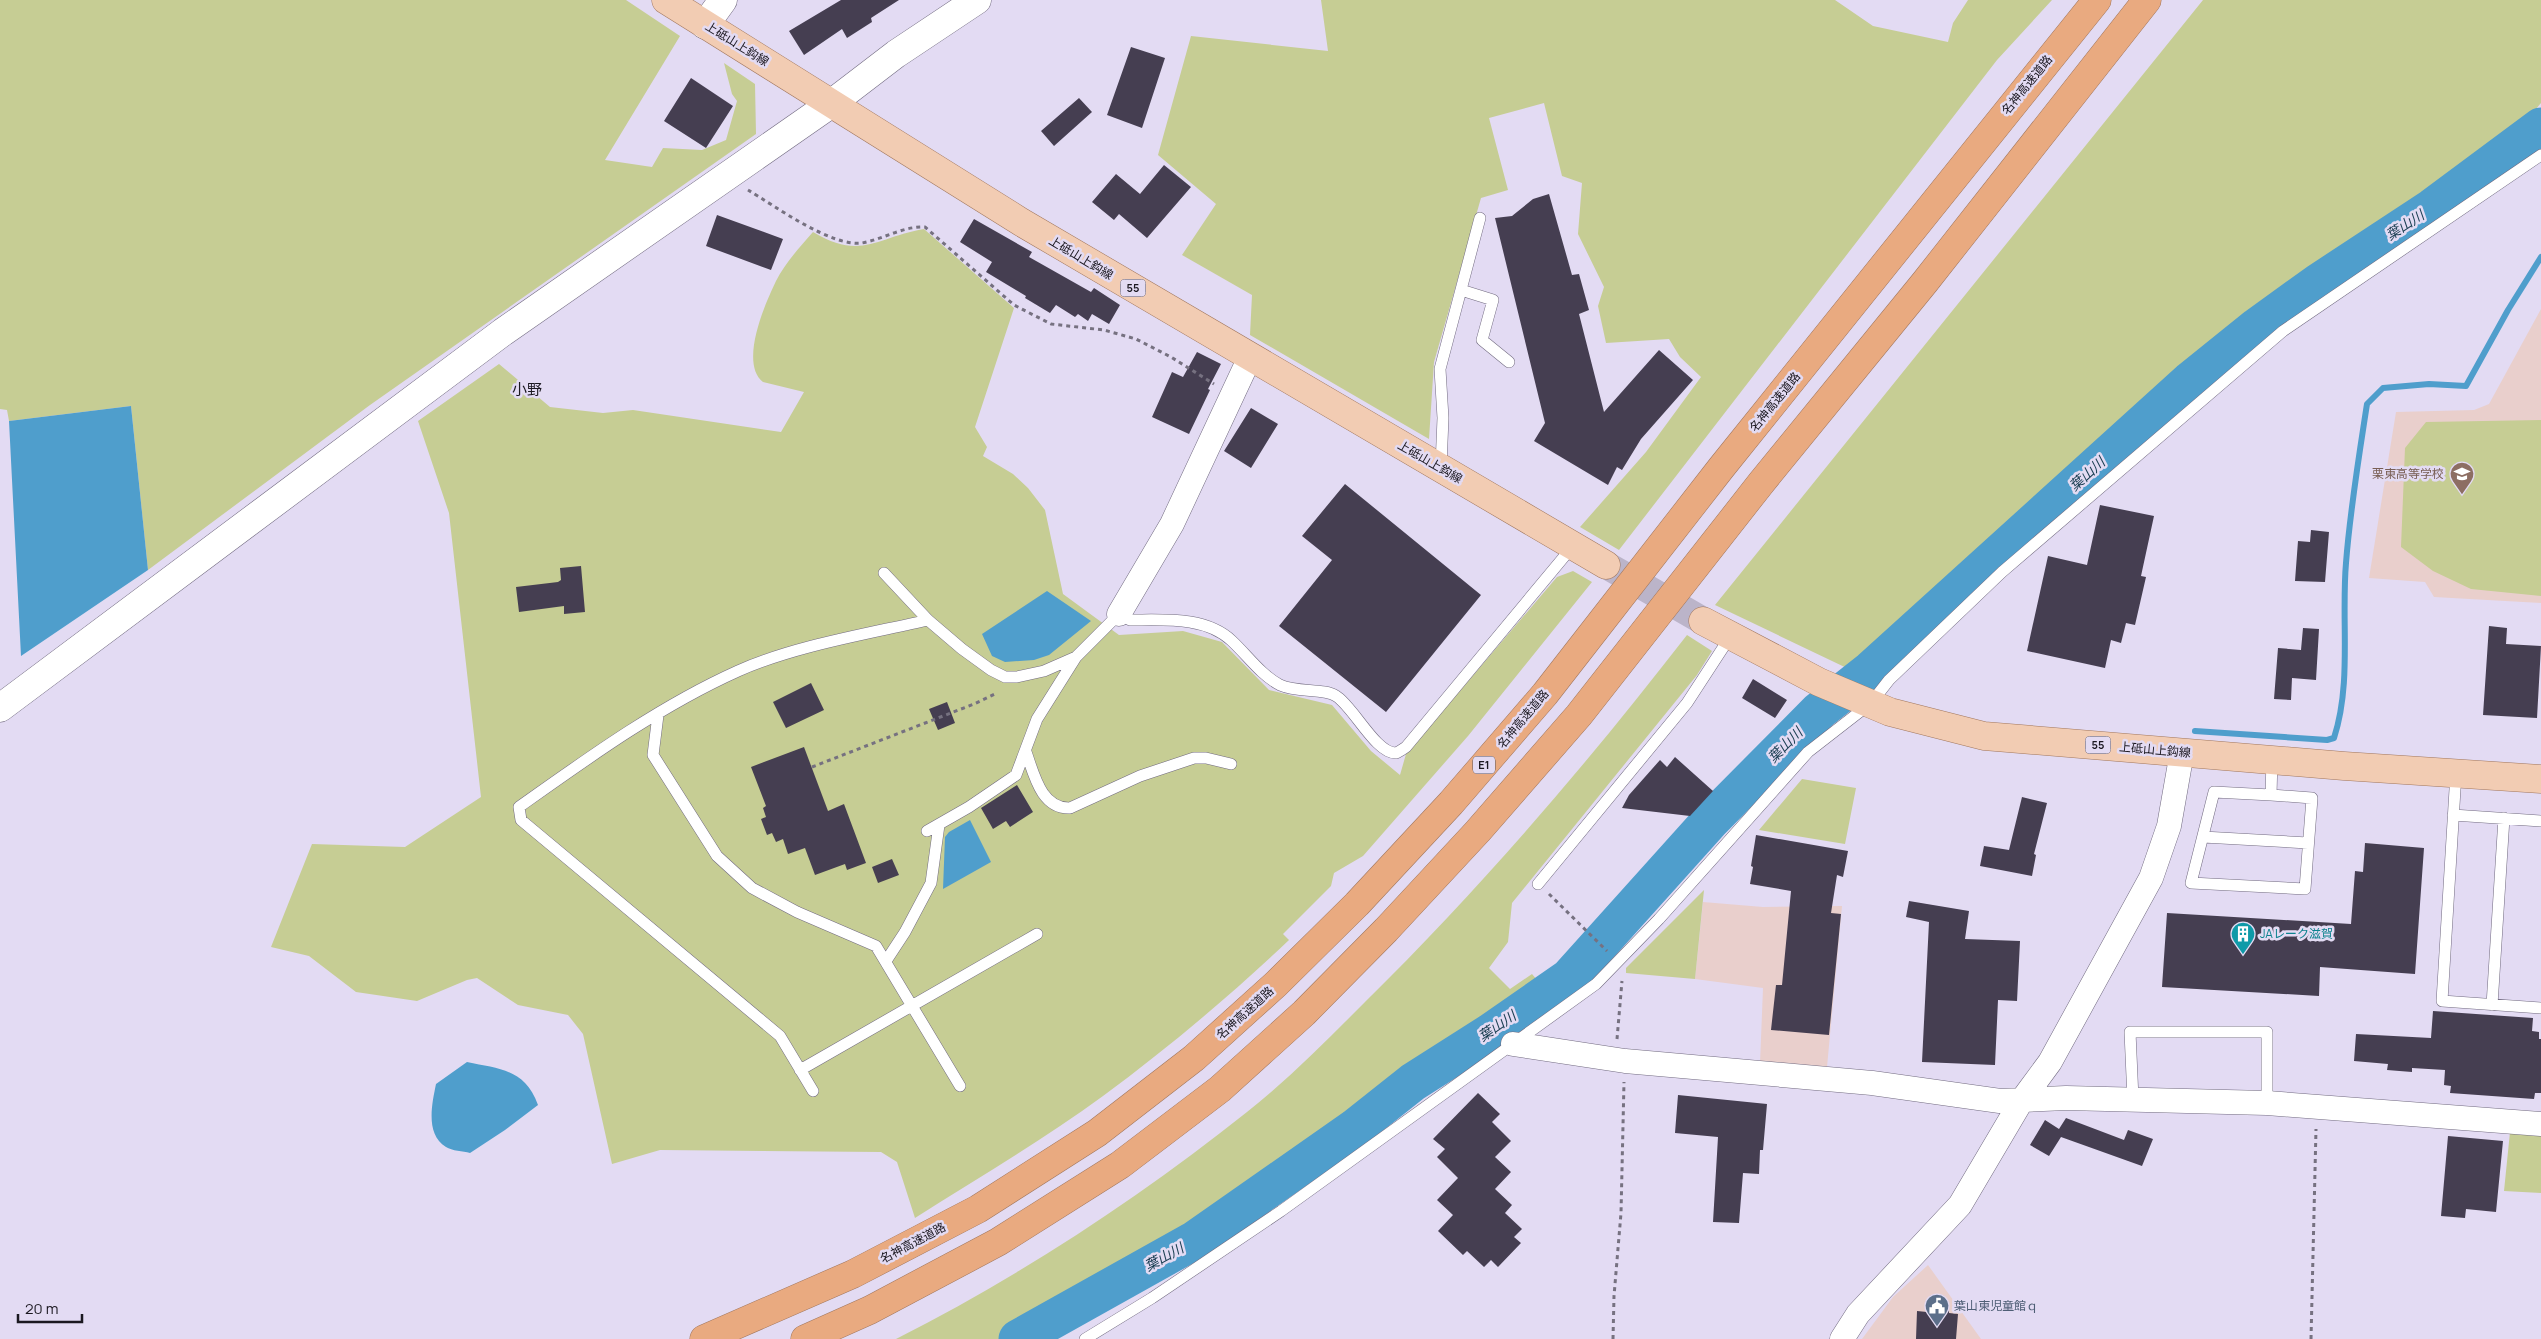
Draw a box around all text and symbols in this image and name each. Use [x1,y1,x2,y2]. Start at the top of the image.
street label: 上砥山上鈎線 [702,17,772,70]
street label: 名神高速道路 [1997,51,2056,118]
water label: 葉山川 [2382,204,2429,244]
street label: 上砥山上鈎線 [1046,232,1117,283]
road number: 55 [1120,280,1146,296]
street label: 名神高速道路 [1745,368,1804,435]
district label: 小野 [512,379,542,400]
street label: 上砥山上鈎線 [1395,436,1466,487]
water label: 葉山川 [2065,451,2110,495]
school or university icon: 栗東高等学校 [2449,461,2475,495]
place label: 栗東高等学校 [2372,465,2444,482]
street label: 名神高速道路 [1493,686,1552,752]
water label: 葉山川 [1763,722,1808,766]
road number: 55 [2086,736,2110,754]
street label: 上砥山上鈎線 [2118,738,2192,761]
road number: E1 [1473,756,1495,774]
building icon: JAレーク滋賀 [2230,921,2256,955]
place label: JAレーク滋賀 [2260,925,2333,942]
street label: 名神高速道路 [1212,982,1277,1043]
water label: 葉山川 [1474,1005,1521,1045]
street label: 名神高速道路 [877,1218,949,1267]
water label: 葉山川 [1141,1237,1188,1275]
scale bar [18,1292,81,1324]
public building icon: 葉山東児童館ｑ [1924,1293,1950,1327]
place label: 葉山東児童館ｑ [1954,1297,2038,1314]
text: 20 m [25,1298,58,1319]

